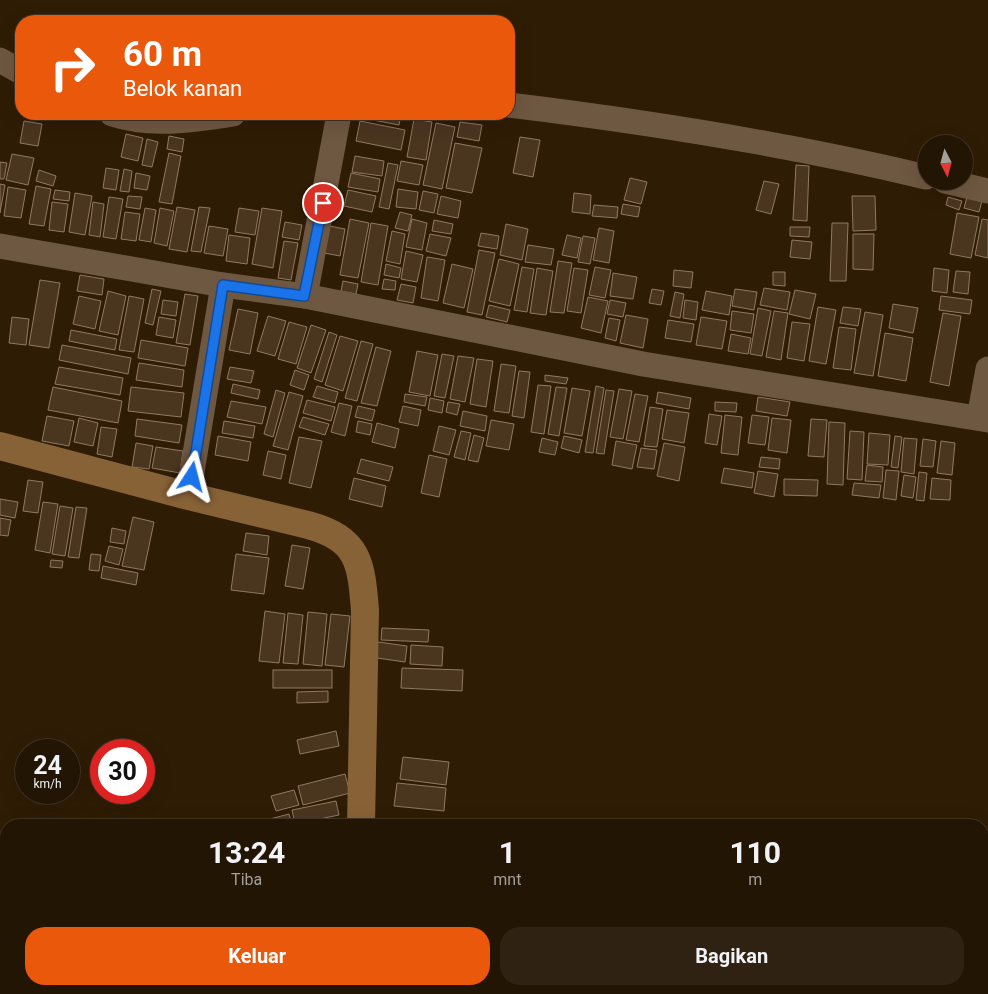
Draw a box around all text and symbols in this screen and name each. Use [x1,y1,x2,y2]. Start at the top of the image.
text: 60 m [123,34,202,75]
icon: right [40,35,105,100]
text: Belok kanan [123,76,242,101]
north arrow [918,135,972,190]
map controls [918,135,973,190]
pin [302,182,344,224]
icon: arrive [309,189,337,217]
position arrow [165,450,217,502]
speed limit sign: 30 [90,739,155,804]
text: 24 [33,751,62,780]
text: km/h [33,777,62,791]
text: 13:24 [208,835,285,870]
text: 1 [499,835,516,870]
text: 110 [729,835,781,870]
text: Tiba [231,870,262,889]
text: mnt [493,870,521,889]
text: m [748,870,762,889]
button: Keluar [25,927,490,985]
button: Bagikan [500,927,964,985]

